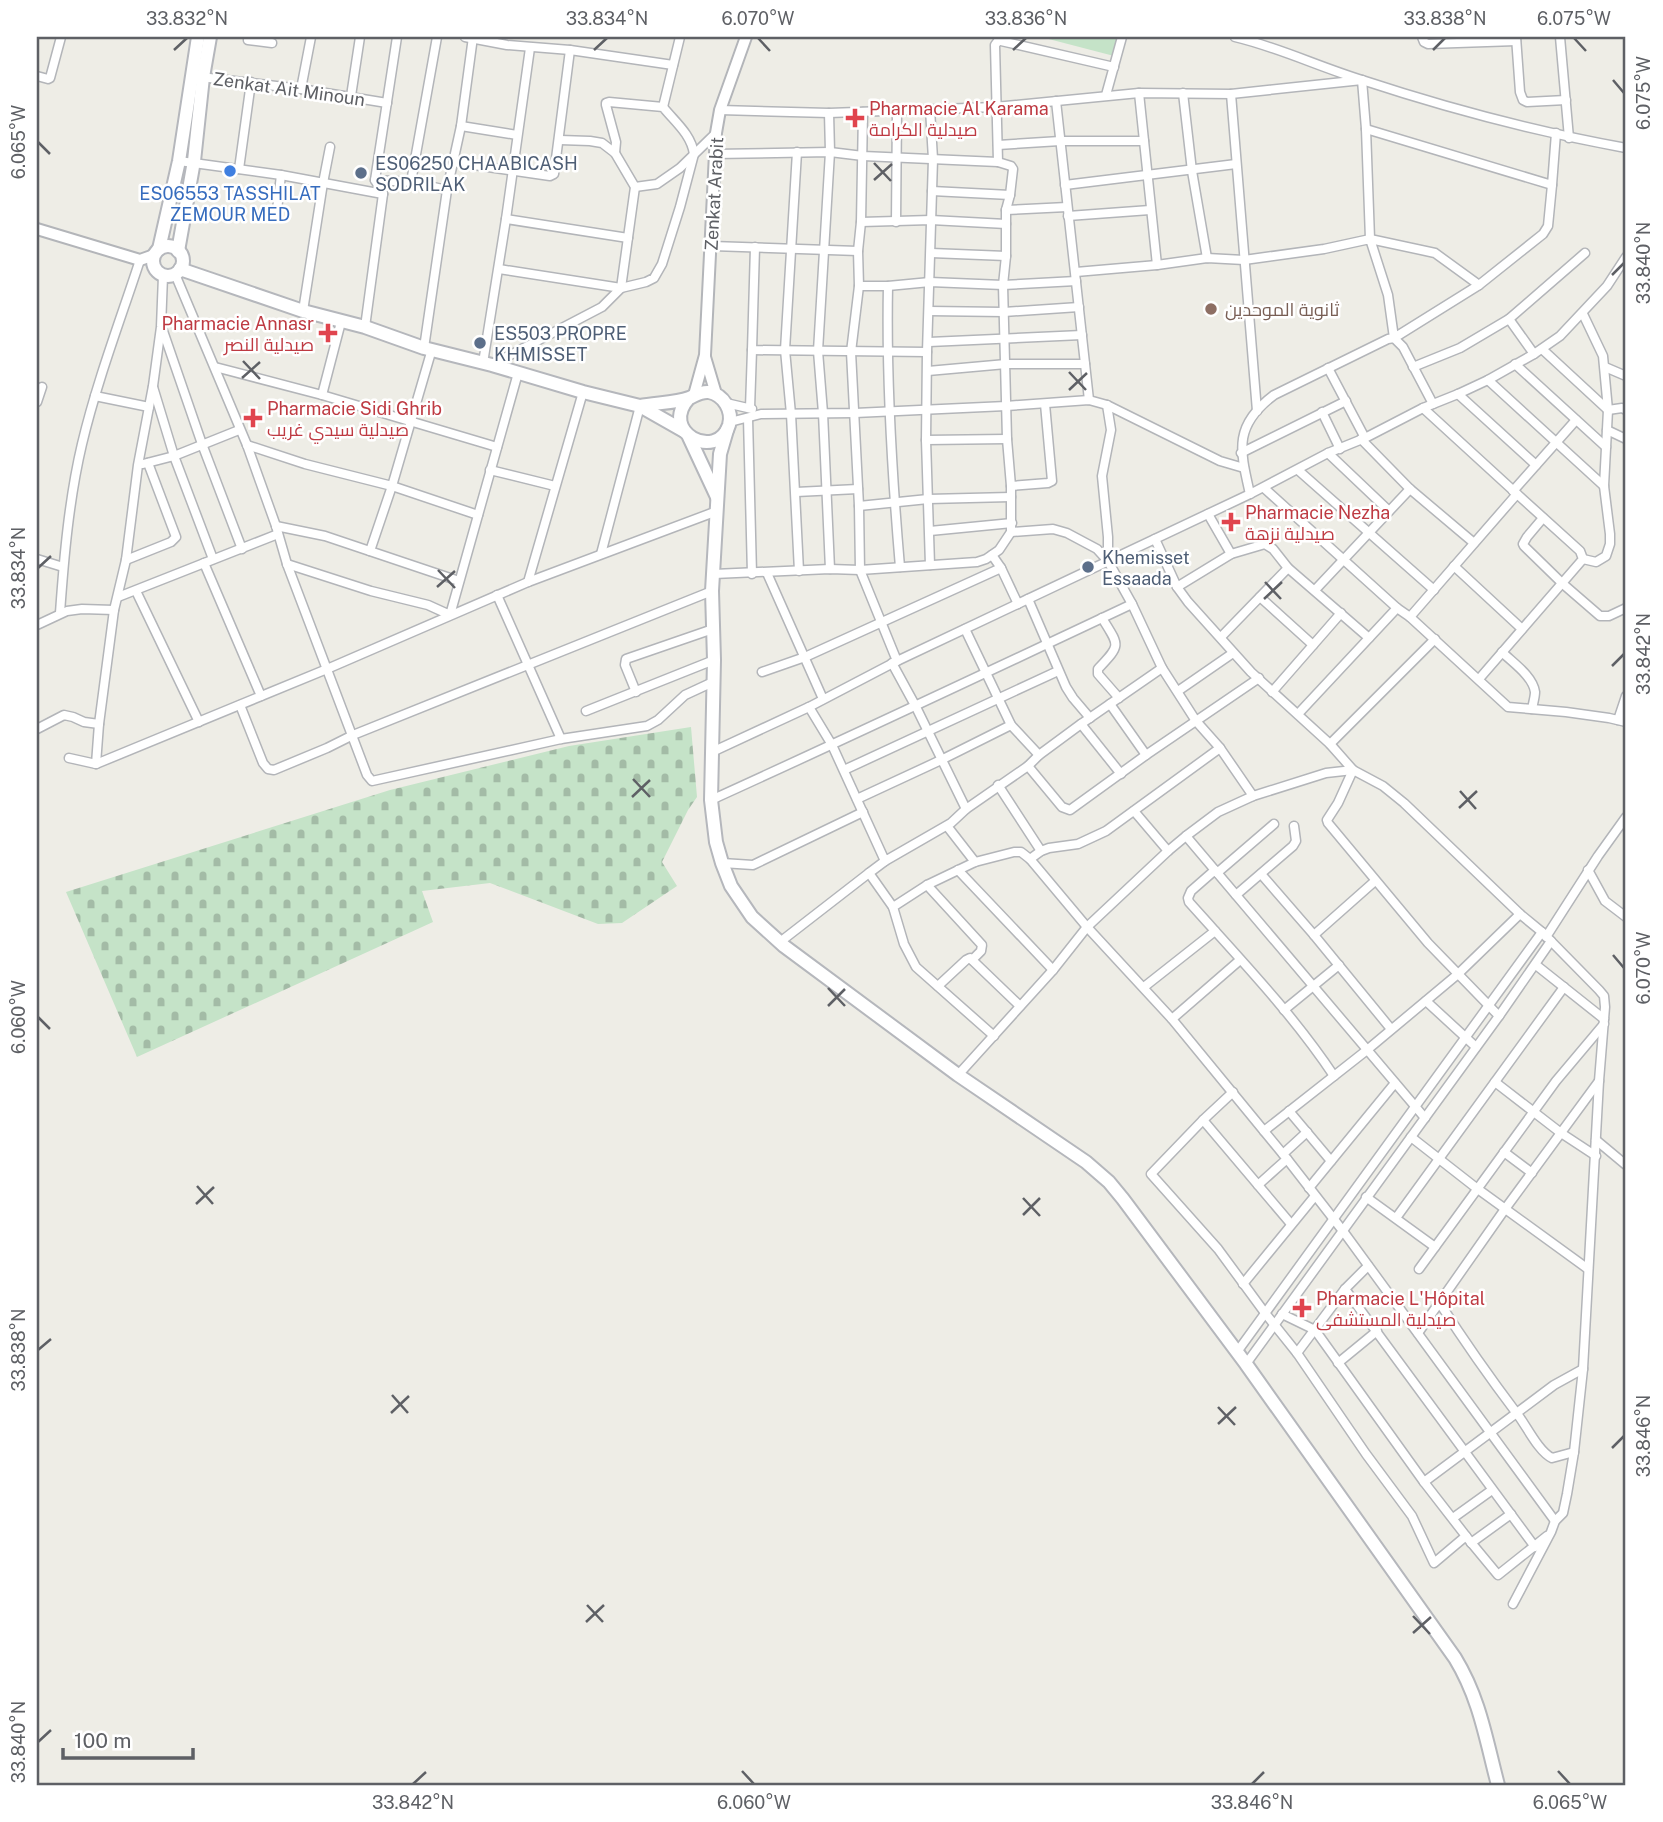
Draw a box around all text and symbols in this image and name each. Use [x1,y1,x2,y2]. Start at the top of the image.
text: 33.832°N [146,8,228,29]
text: 33.834°N [566,8,648,29]
text: 6.070°W [722,8,794,29]
text: 33.836°N [985,8,1067,29]
text: 33.838°N [1404,8,1486,29]
text: 6.075°W [1537,8,1611,29]
text: 6.075°W [1633,56,1654,130]
street label: Zenkat Ait Minoun [212,68,366,110]
place label: Pharmacie Al Karama صيدلية الكرامة [869,98,1049,141]
text: 6.065°W [8,105,29,179]
marker: Pharmacie Al Karama صيدلية الكرامة [847,110,863,126]
street label: Zenkat Arabit [701,136,727,252]
place label: ES06250 CHAABICASH SODRILAK [375,153,578,195]
marker: ES06553 TASSHILAT ZEMOUR MED [222,163,238,179]
marker: ES06250 CHAABICASH SODRILAK [353,165,369,181]
place label: ES06553 TASSHILAT ZEMOUR MED [139,183,321,225]
text: 33.840°N [1633,222,1654,304]
place label: ثانوية الموحدين [1225,299,1339,321]
marker: ثانوية الموحدين [1203,301,1219,317]
place label: Pharmacie Annasr صيدلية النصر [162,313,314,356]
place label: ES503 PROPRE KHMISSET [494,323,627,365]
marker: Pharmacie Annasr صيدلية النصر [320,325,336,341]
marker: ES503 PROPRE KHMISSET [472,335,488,351]
place label: Pharmacie Sidi Ghrib صيدلية سيدي غريب [267,398,442,444]
marker: Pharmacie Sidi Ghrib صيدلية سيدي غريب [245,410,261,426]
place label: Pharmacie Nezha صيدلية نزهة [1245,502,1390,545]
marker: Pharmacie Nezha صيدلية نزهة [1223,514,1239,530]
text: 33.834°N [8,527,29,609]
place label: Khemisset Essaada [1102,547,1190,589]
marker: Khemisset Essaada [1080,559,1096,575]
text: 33.842°N [1633,613,1654,695]
text: 6.070°W [1633,932,1654,1004]
text: 6.060°W [8,980,29,1054]
place label: Pharmacie L'Hôpital صيدلية المستشفى [1316,1288,1485,1331]
marker: Pharmacie L'Hôpital صيدلية المستشفى [1294,1300,1310,1316]
text: 33.838°N [8,1309,29,1391]
text: 33.846°N [1633,1395,1654,1477]
text: 33.840°N [8,1701,29,1783]
scale bar [63,1717,192,1761]
text: 100 m [74,1728,131,1753]
text: 33.842°N [372,1792,454,1813]
text: 6.060°W [717,1792,791,1813]
text: 33.846°N [1211,1792,1293,1813]
text: 6.065°W [1533,1792,1607,1813]

